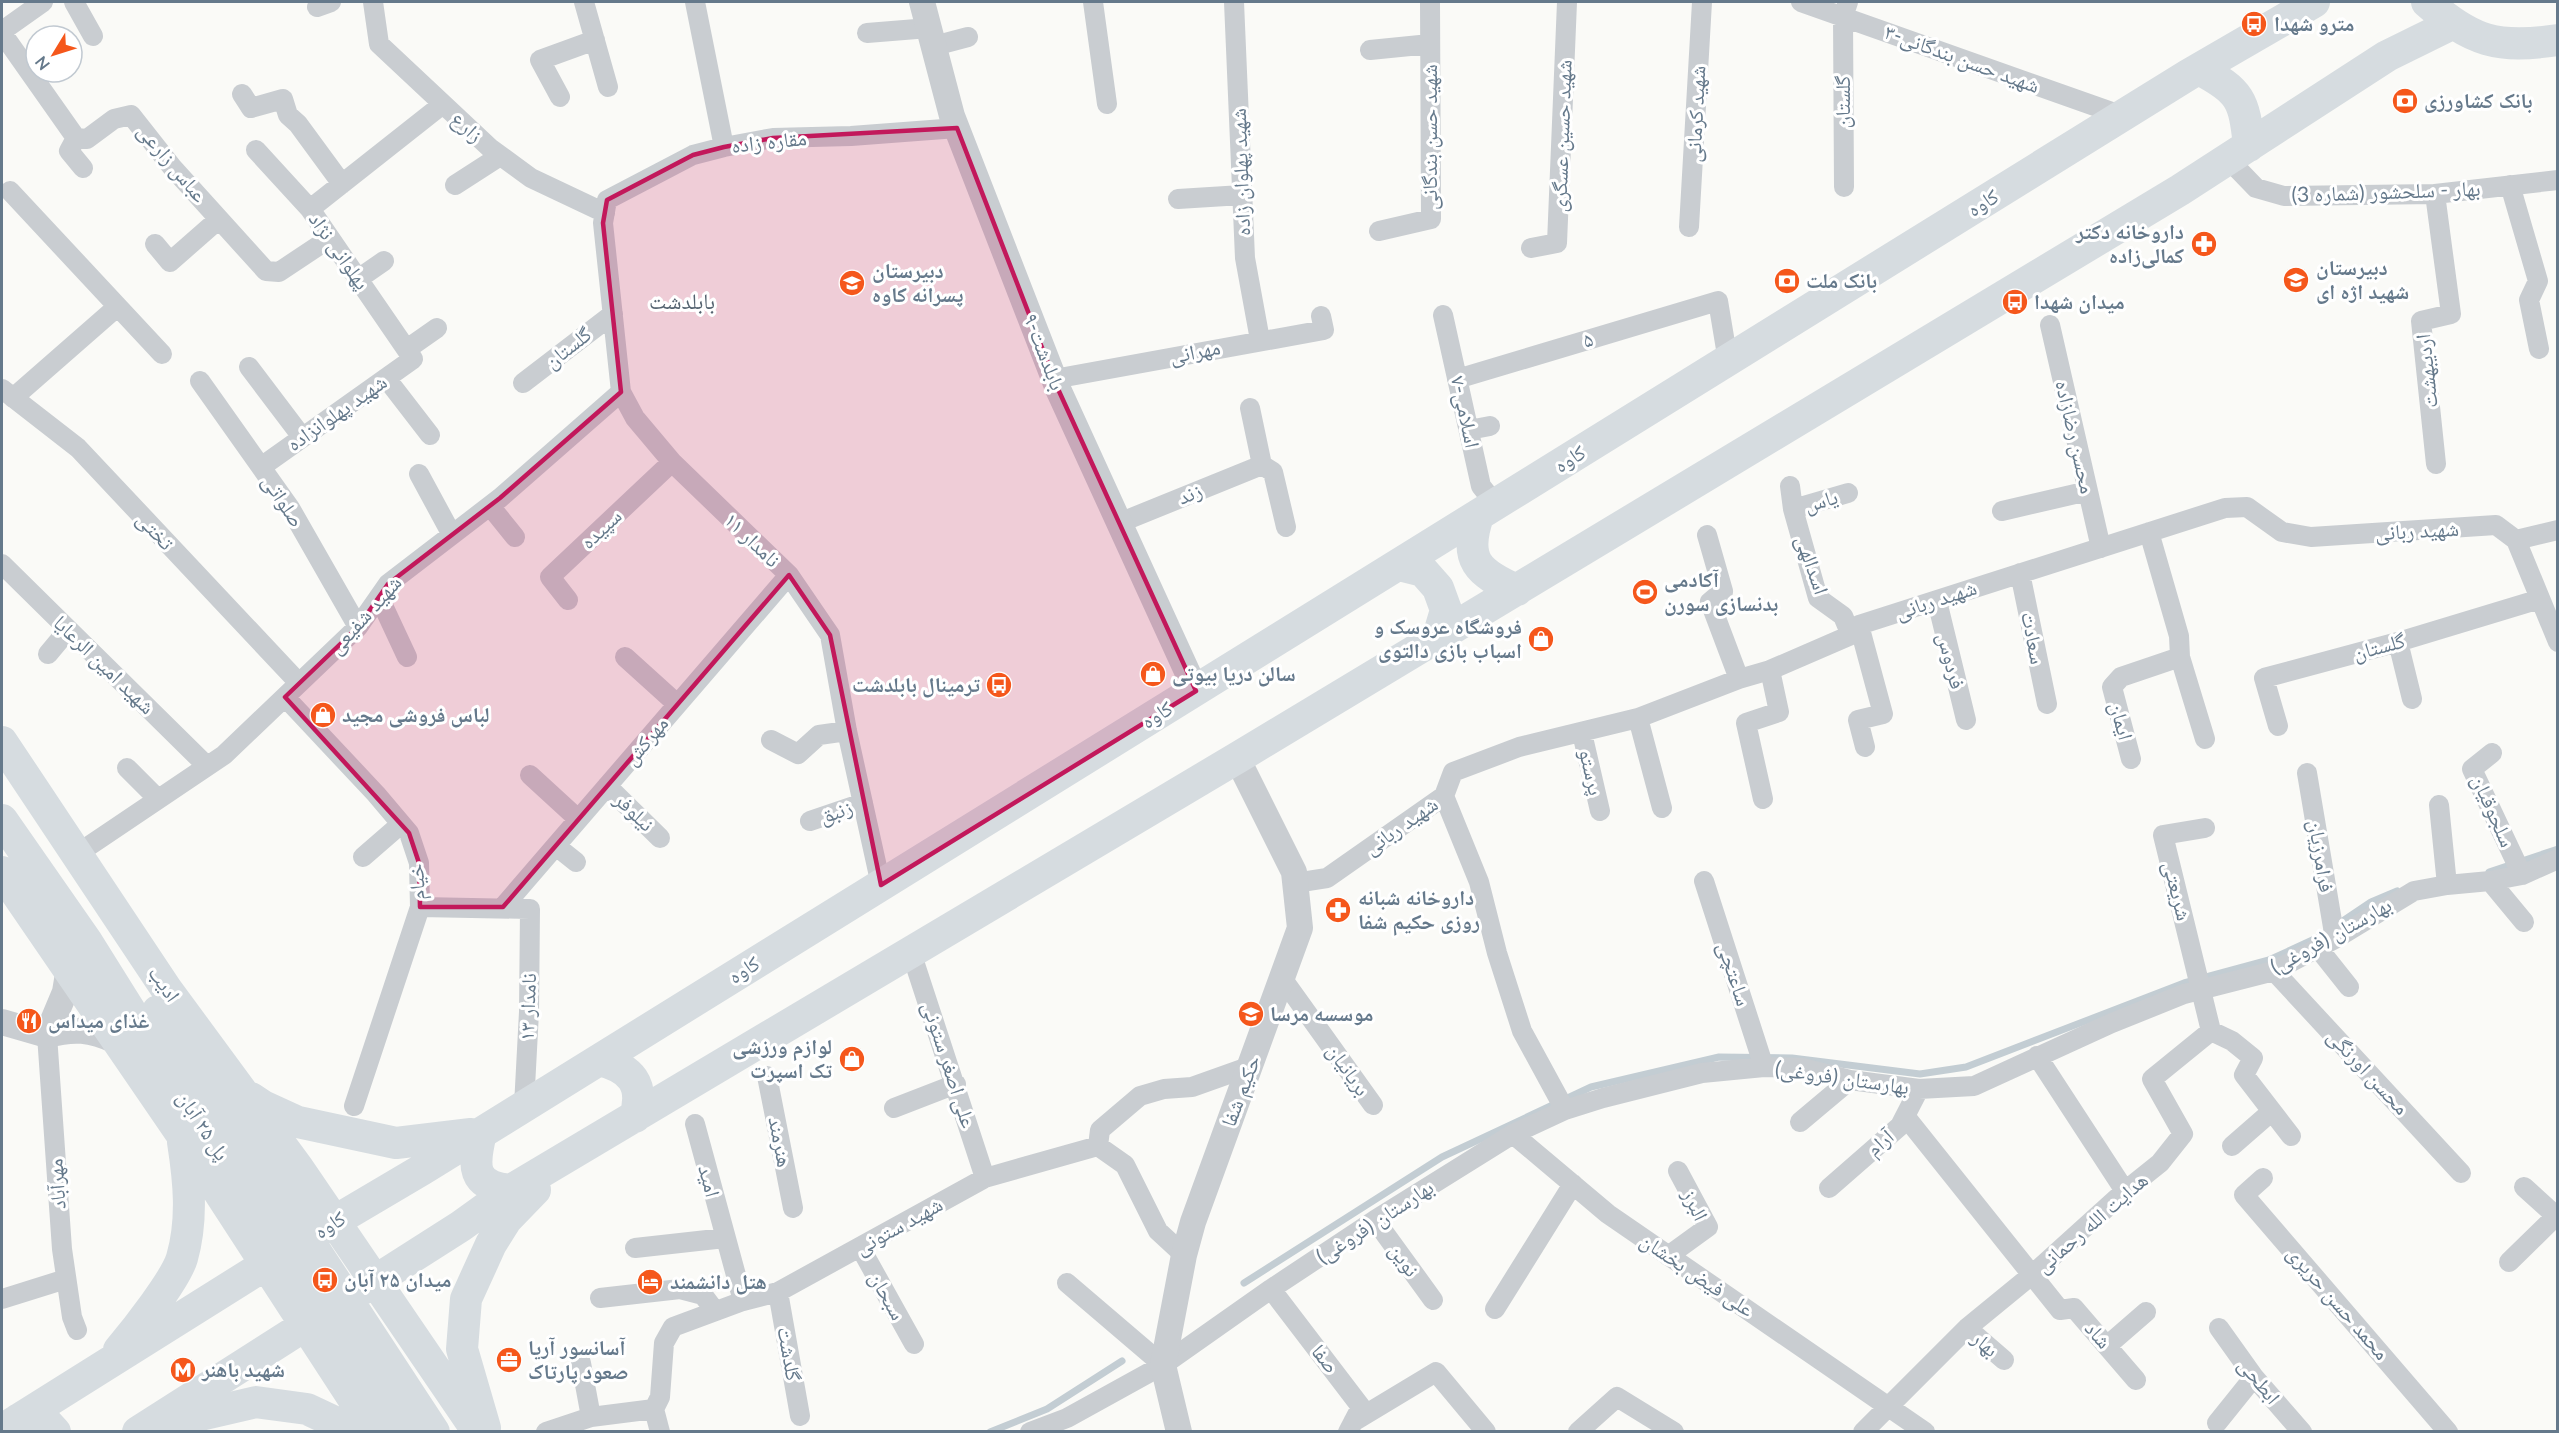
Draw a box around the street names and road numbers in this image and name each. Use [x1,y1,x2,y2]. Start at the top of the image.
street label: ۳-شهید حسن بندگانی [1881,18,2043,99]
street label: شهید حسین عسگری [1545,59,1578,213]
street label: شهید حسن بندگانی [1416,64,1443,210]
street label: شهید کرمانی [1679,65,1712,163]
street label: گلستان [1829,75,1855,128]
street label: زارع [446,105,489,148]
street label: شهید پهلوان زاده [1225,108,1255,236]
street label: عباس زارعی [132,118,213,208]
street label: مقاره زاده [730,124,808,157]
street label: بهار - سلحشور (شماره 3) [2291,175,2481,207]
street label: کاوه [1962,182,2003,221]
street label: پهلوانی نژاد [303,207,376,295]
street label: ۹-بابلدشت [1019,310,1071,394]
street label: گلستان [539,320,596,374]
street label: ۵ [1579,325,1596,352]
street label: مهرانی [1167,333,1223,370]
street label: اردیبهشت [2409,333,2443,409]
street label: شهید پهلوانزاده [281,368,392,456]
street label: ۷-اسلامی [1445,373,1486,450]
street label: محسن رضازاده [2049,378,2102,496]
street label: کاوه [1549,438,1590,477]
street label: صلواتی [256,469,311,532]
street label: زند [1174,477,1205,509]
street label: یاس [1801,483,1841,518]
street label: سپیده [574,503,627,554]
street label: تختی [131,506,180,556]
street label: ۱۱ نامدار [720,506,786,572]
street label: شهید ربانی [2374,515,2460,546]
street label: اسدالهی [1790,532,1835,598]
street label: شهید شفیعی [322,569,407,660]
street label: شهید ربانی [1892,574,1980,625]
street label: شهید امین الرعایا [48,609,161,720]
street label: سعادت [2017,609,2052,666]
street label: گلستان [2350,627,2408,665]
street label: فردوس [1931,630,1971,692]
street label: کاوه [1136,694,1177,733]
street label: ایمان [2104,699,2140,743]
street label: مهرکش [617,710,674,771]
street label: پرستو [1574,746,1610,798]
street label: سلجوقیان [2466,770,2521,851]
street label: نیلوفر [609,785,660,836]
street label: شهید ربانی [1359,790,1443,861]
street label: زنبق [816,793,856,830]
street label: فرامرزیان [2303,818,2341,894]
street label: شریعتی [2157,858,2198,923]
street label: خیام [402,863,432,901]
street label: بهارستان (فروغی) [2265,891,2396,980]
street label: ساعتچی [1711,938,1757,1009]
street label: کاوه [723,949,764,988]
street label: ادیب [144,960,186,1006]
street label: ۱۳ نامدار [513,973,540,1041]
street label: علی اصغر ستونی [916,998,983,1132]
street label: محسن اورنگی [2322,1023,2415,1120]
street label: بریانیان [1322,1038,1376,1101]
street label: حکیم شفا [1215,1051,1267,1131]
street label: بهارستان (فروغی) [1773,1055,1911,1100]
street label: پل ۲۵ آبان [171,1086,236,1166]
street label: هنرمند [764,1114,799,1169]
street label: آرام [1860,1123,1900,1163]
street label: مهرآباد [41,1158,71,1210]
street label: امید [694,1162,727,1199]
street label: هدایت الله رحمانی [2030,1166,2154,1279]
street label: بهارستان (فروغی) [1311,1174,1439,1270]
street label: البرز [1677,1184,1715,1225]
street label: شهید ستونی [850,1190,947,1261]
street label: کاوه [309,1204,350,1243]
street label: علی فیض بخشان [1635,1227,1760,1323]
street label: نوین [1383,1238,1426,1282]
street label: محمد حسن حریری [2281,1240,2395,1365]
street label: سبحان [864,1267,912,1324]
street label: شاد [2081,1315,2118,1353]
street label: بهار [1966,1324,2004,1362]
street label: گلدشت [773,1325,808,1383]
street label: صفا [1307,1339,1345,1378]
street label: ابطحی [2232,1352,2286,1410]

